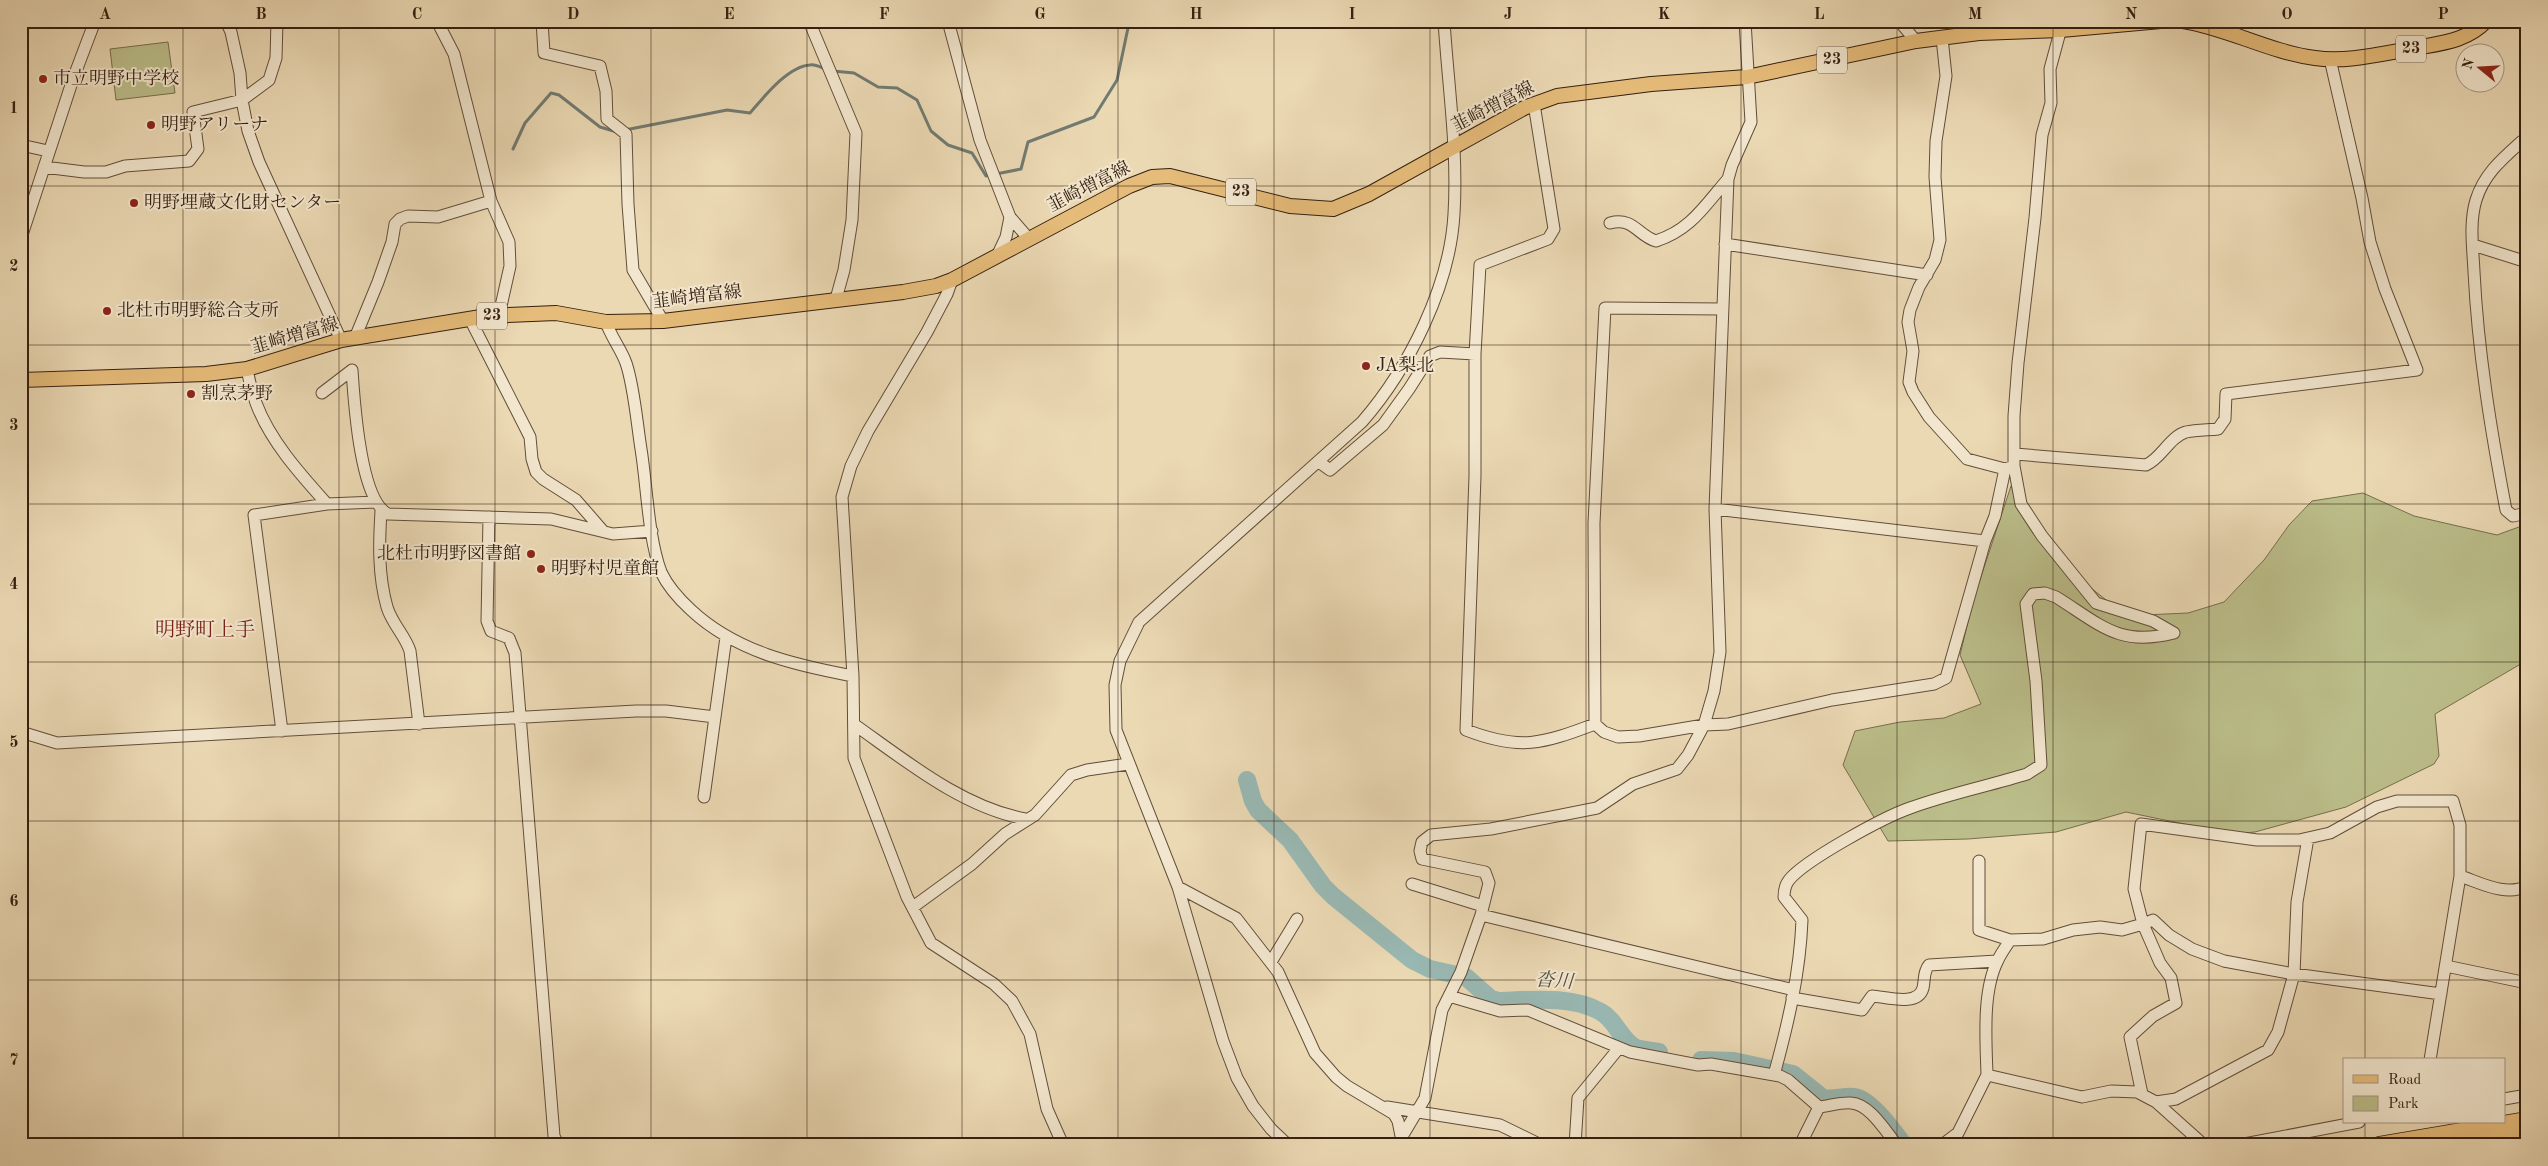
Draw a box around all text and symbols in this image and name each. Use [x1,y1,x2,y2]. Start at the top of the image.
text: A [99,7,111,23]
text: B [255,7,267,23]
text: C [412,7,422,23]
text: D [567,7,579,23]
text: E [723,7,735,23]
text: F [879,7,890,23]
text: G [1034,7,1046,23]
text: H [1189,7,1203,23]
text: I [1348,7,1356,23]
text: J [1504,7,1513,23]
text: K [1658,7,1670,23]
text: L [1814,7,1825,23]
text: M [1968,7,1982,23]
text: N [2125,7,2138,23]
text: O [2281,7,2293,23]
text: P [2437,7,2449,23]
road number: 23 [2396,36,2426,62]
north arrow [2456,42,2506,92]
road number: 23 [1817,46,1847,74]
text: N [2460,57,2477,72]
place label: 市立明野中学校 [53,68,179,88]
marker: 市立明野中学校 [37,73,49,85]
street label: 韮崎増富線 [1448,77,1537,135]
text: 1 [9,101,19,117]
place label: 明野アリーナ [161,115,268,134]
marker: 明野アリーナ [145,119,157,131]
street label: 韮崎増富線 [1044,157,1133,215]
road number: 23 [1226,178,1256,206]
place label: 明野埋蔵文化財センター [144,192,341,212]
marker: 明野埋蔵文化財センター [128,197,140,209]
text: 2 [9,259,19,275]
street label: 韮崎増富線 [651,281,743,311]
place label: 北杜市明野総合支所 [117,300,279,320]
road number: 23 [477,302,507,330]
marker: 北杜市明野総合支所 [101,305,113,317]
street label: 韮崎増富線 [249,313,341,357]
place label: JA梨北 [1376,355,1434,375]
marker: JA梨北 [1360,360,1372,372]
place label: 割烹茅野 [201,383,273,403]
marker: 割烹茅野 [185,388,197,400]
text: 3 [9,418,19,434]
place label: 北杜市明野図書館 [377,543,521,563]
marker: 北杜市明野図書館 [525,548,537,560]
place label: 明野村児童館 [551,558,659,578]
marker: 明野村児童館 [535,563,547,575]
text: 4 [9,577,19,593]
district label: 明野町上手 [155,619,255,641]
text: 5 [9,735,19,751]
text: 6 [9,894,19,910]
water label: 沓川 [1534,969,1576,993]
text: 7 [9,1053,19,1069]
legend [2343,1058,2506,1124]
text: Road [2388,1073,2422,1088]
text: Park [2388,1097,2419,1112]

